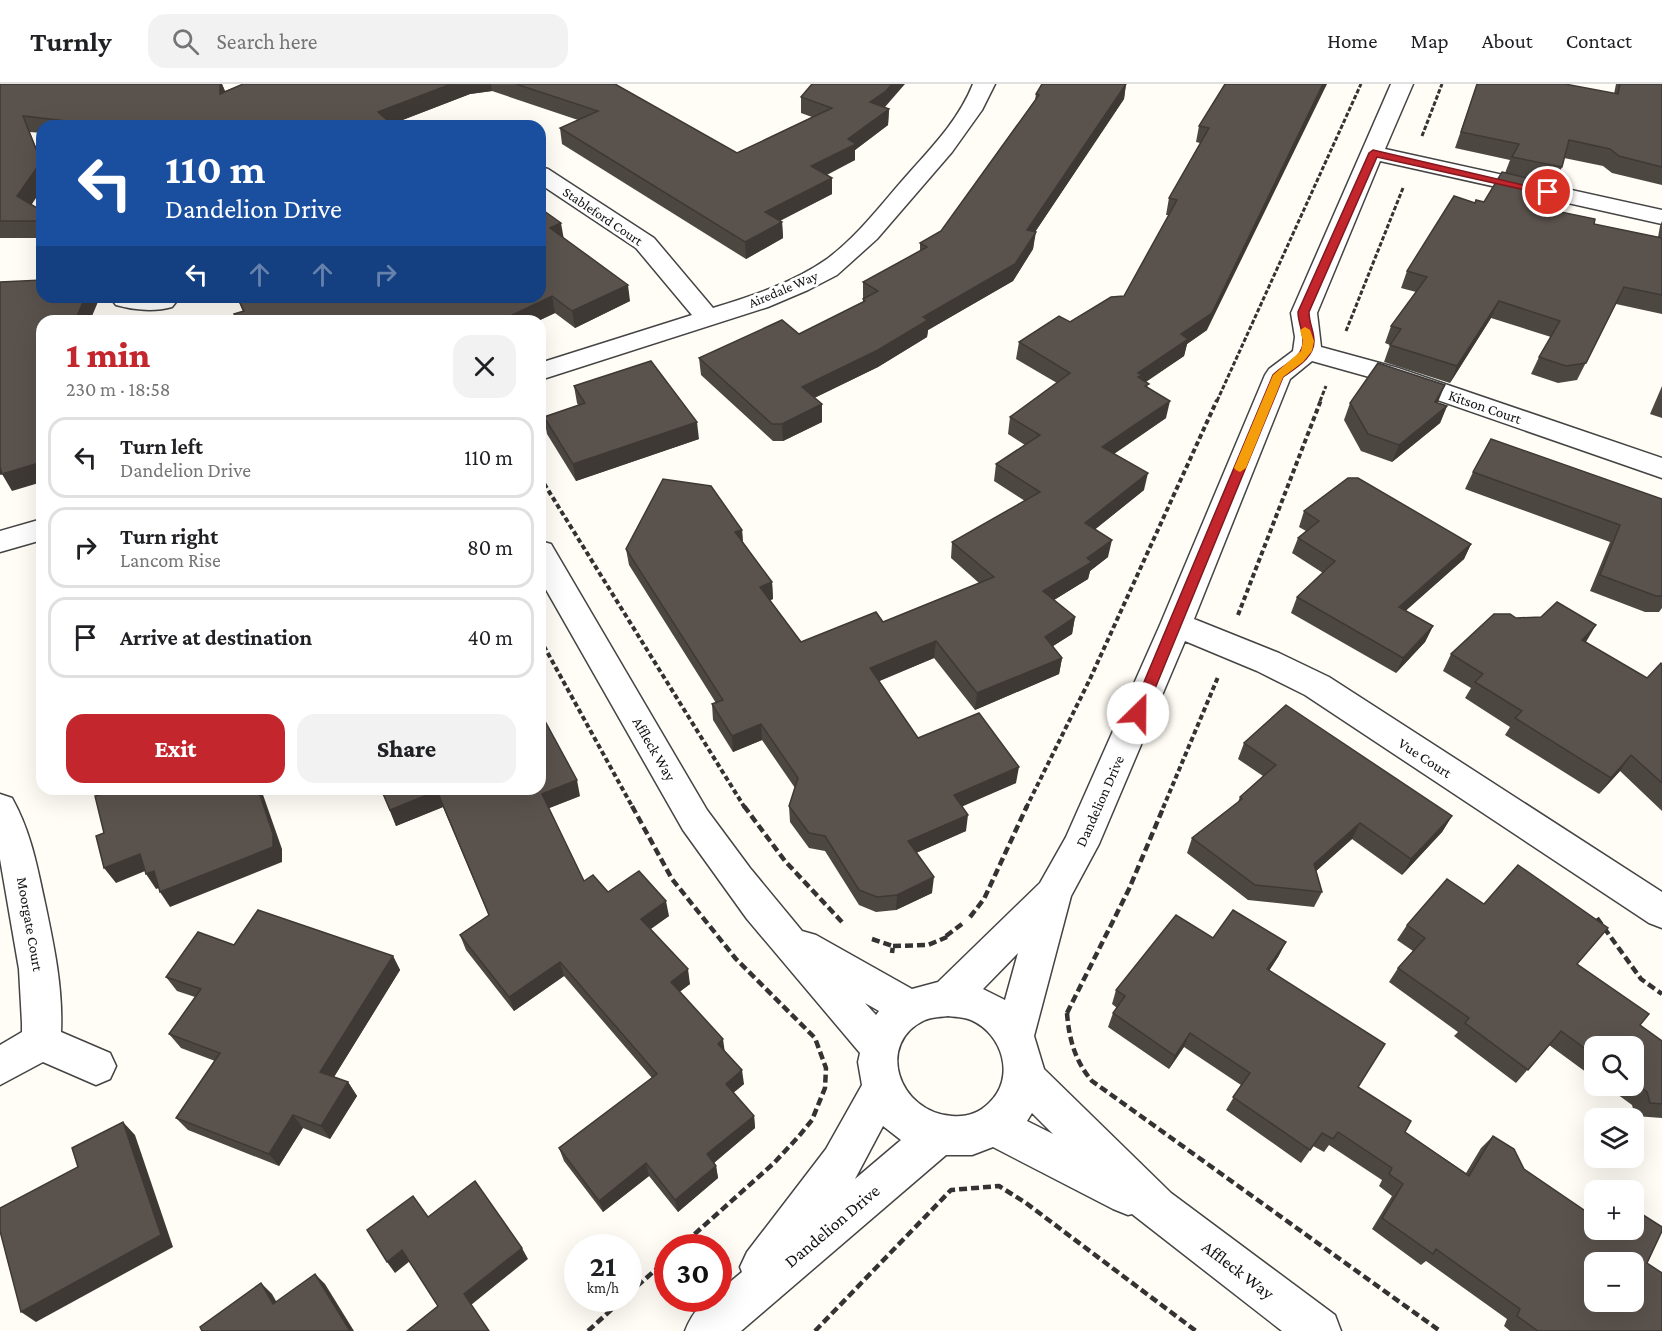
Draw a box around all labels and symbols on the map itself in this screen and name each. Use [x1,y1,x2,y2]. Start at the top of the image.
pin [1522,166,1573,217]
street label: Stableford Court [560,184,646,249]
street label: Airedale Way [746,267,821,311]
street label: Kitson Court [1446,387,1525,427]
position arrow [1106,681,1170,745]
street label: Affleck Way [629,714,679,784]
street label: Vue Court [1395,735,1455,782]
street label: Dandelion Drive [1073,752,1127,849]
street label: Moorgate Court [13,876,46,973]
street label: Dandelion Drive [780,1180,884,1272]
speed limit sign: 30 [654,1234,732,1312]
street label: Affleck Way [1198,1236,1278,1304]

